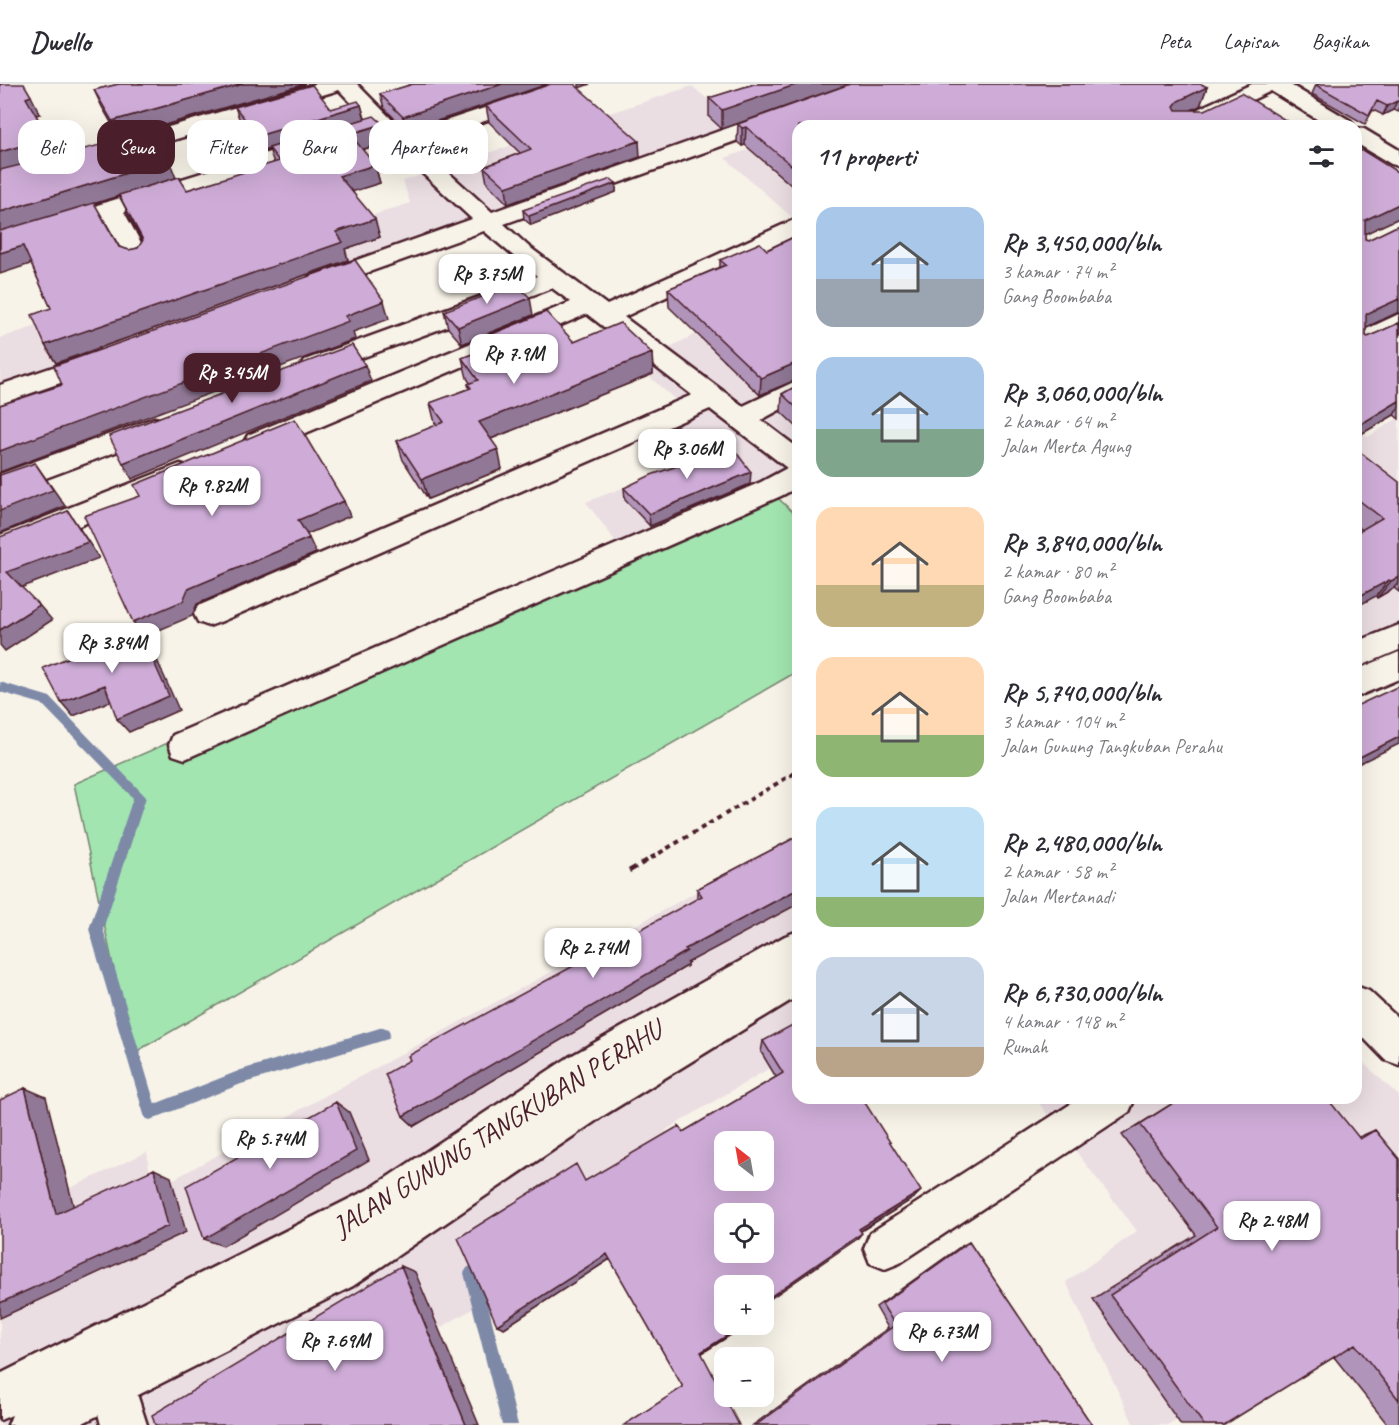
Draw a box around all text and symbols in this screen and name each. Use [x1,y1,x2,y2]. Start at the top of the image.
text: Dwello [30,24,91,59]
text: Peta [1159,28,1191,54]
text: Lapisan [1224,28,1279,54]
text: Bagikan [1312,28,1369,54]
chip: Beli [18,120,85,174]
chip: Sewa [97,120,175,174]
chip: Filter [187,120,268,174]
chip: Baru [280,120,357,174]
chip: Apartemen [369,120,488,174]
text: 11 properti [816,140,916,173]
icon: filters [1305,140,1338,173]
text: Rp 3,450,000/bln [1002,226,1161,259]
icon: home [864,231,936,303]
pin: Rp 3.75M [425,254,549,305]
text: 3 kamar · 74 m² [1002,259,1113,284]
text: Rp 3.75M [453,261,521,286]
text: Gang Boombaba [1002,284,1111,309]
pin: Rp 7.9M [459,334,569,385]
text: Rp 7.9M [484,341,544,366]
pin: Rp 3.45M [170,353,294,404]
text: Rp 3.45M [198,360,266,385]
text: Rp 3,060,000/bln [1002,376,1162,409]
icon: home [864,381,936,453]
text: 2 kamar · 64 m² [1002,409,1113,434]
pin: Rp 3.06M [625,429,749,480]
text: Jalan Merta Agung [1002,434,1131,459]
text: Rp 3.06M [652,436,722,461]
pin: Rp 9.82M [150,466,274,517]
text: Rp 9.82M [178,473,246,498]
text: Rp 3,840,000/bln [1002,526,1162,559]
icon: home [864,531,936,603]
text: 2 kamar · 80 m² [1002,559,1113,584]
text: Gang Boombaba [1002,584,1111,609]
pin: Rp 3.84M [50,623,174,674]
text: Rp 3.84M [77,630,147,655]
text: Rp 5,740,000/bln [1002,676,1161,709]
icon: home [864,681,936,753]
text: 3 kamar · 104 m² [1002,709,1122,734]
text: Jalan Gunung Tangkuban Perahu [1002,734,1222,759]
text: Rp 2,480,000/bln [1002,826,1162,859]
icon: home [864,831,936,903]
text: 2 kamar · 58 m² [1002,859,1113,884]
text: Jalan Mertanadi [1002,884,1114,909]
pin: Rp 2.74M [531,928,655,979]
text: Rp 2.74M [558,935,628,960]
text: Rp 6,730,000/bln [1002,976,1162,1009]
icon: home [864,981,936,1053]
street label: JALAN GUNUNG TANGKUBAN PERAHU [324,1009,672,1245]
text: 4 kamar · 148 m² [1002,1009,1122,1034]
text: Rumah [1002,1034,1048,1059]
pin: Rp 5.74M [208,1119,332,1170]
text: Rp 5.74M [236,1126,304,1151]
north arrow [714,1131,774,1191]
map controls [714,1131,774,1407]
pin: Rp 2.48M [1210,1201,1334,1252]
button: locate [714,1203,774,1263]
text: Rp 2.48M [1237,1208,1307,1233]
button: + [714,1275,774,1335]
pin: Rp 6.73M [880,1312,1004,1363]
text: Rp 6.73M [907,1319,977,1344]
pin: Rp 7.69M [273,1321,397,1372]
text: Rp 7.69M [300,1328,370,1353]
button: − [714,1347,774,1407]

